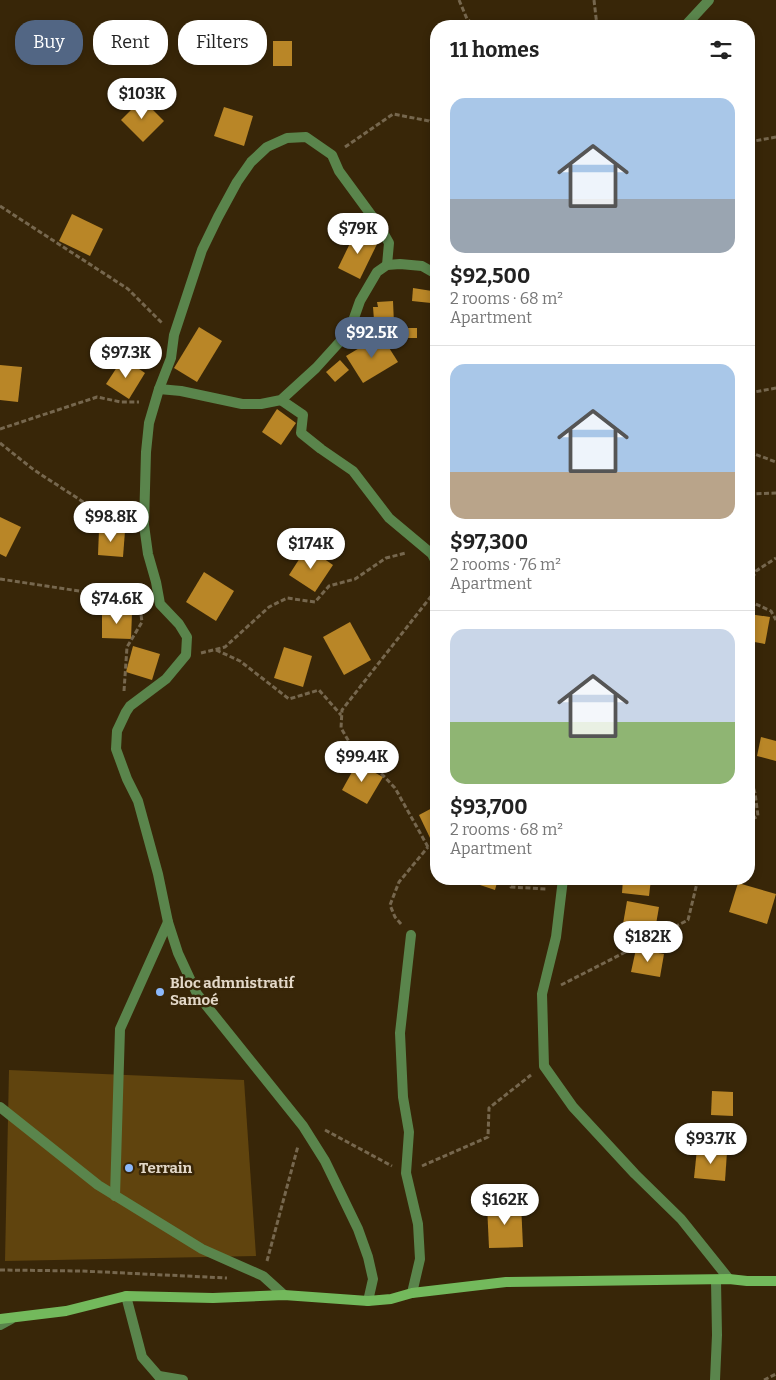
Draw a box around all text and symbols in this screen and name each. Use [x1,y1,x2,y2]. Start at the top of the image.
chip: Buy [15,20,83,65]
chip: Rent [93,20,168,65]
chip: Filters [178,20,267,65]
icon: filters [707,36,735,64]
text: 11 homes [450,37,539,63]
pin: $103K [107,78,177,120]
text: $103K [118,84,166,103]
icon: home [548,131,638,221]
pin: $79K [328,212,388,255]
text: $79K [339,219,377,238]
text: $92,500 [450,263,530,289]
text: 2 rooms · 68 m² [450,289,563,308]
text: Apartment [450,308,532,327]
pin: $92.5K [331,316,413,359]
text: $92.5K [346,323,398,342]
pin: $97.3K [85,336,167,379]
text: $97.3K [101,343,151,362]
icon: home [548,396,638,486]
pin: $98.8K [70,500,152,543]
text: $98.8K [85,507,137,526]
pin: $174K [276,528,346,570]
text: $97,300 [450,529,528,555]
text: $174K [288,534,334,553]
text: 2 rooms · 76 m² [450,555,561,574]
text: Apartment [450,574,532,593]
pin: $74.6K [76,582,158,625]
text: $74.6K [91,589,143,608]
icon: home [548,661,638,751]
pin: $99.4K [321,740,403,783]
text: $99.4K [336,747,388,766]
text: $93,700 [450,794,528,820]
text: 2 rooms · 68 m² [450,820,563,839]
text: Apartment [450,839,532,858]
pin: $182K [613,920,683,963]
text: $182K [625,927,671,946]
place label: Bloc admnistratif Samoé [170,974,296,1009]
marker: Bloc admnistratif Samoé [154,986,166,998]
pin: $93.7K [670,1122,752,1165]
text: $93.7K [686,1129,736,1148]
place label: Terrain [139,1159,193,1177]
marker: Terrain [123,1162,135,1174]
pin: $162K [470,1184,540,1226]
text: $162K [482,1190,528,1209]

